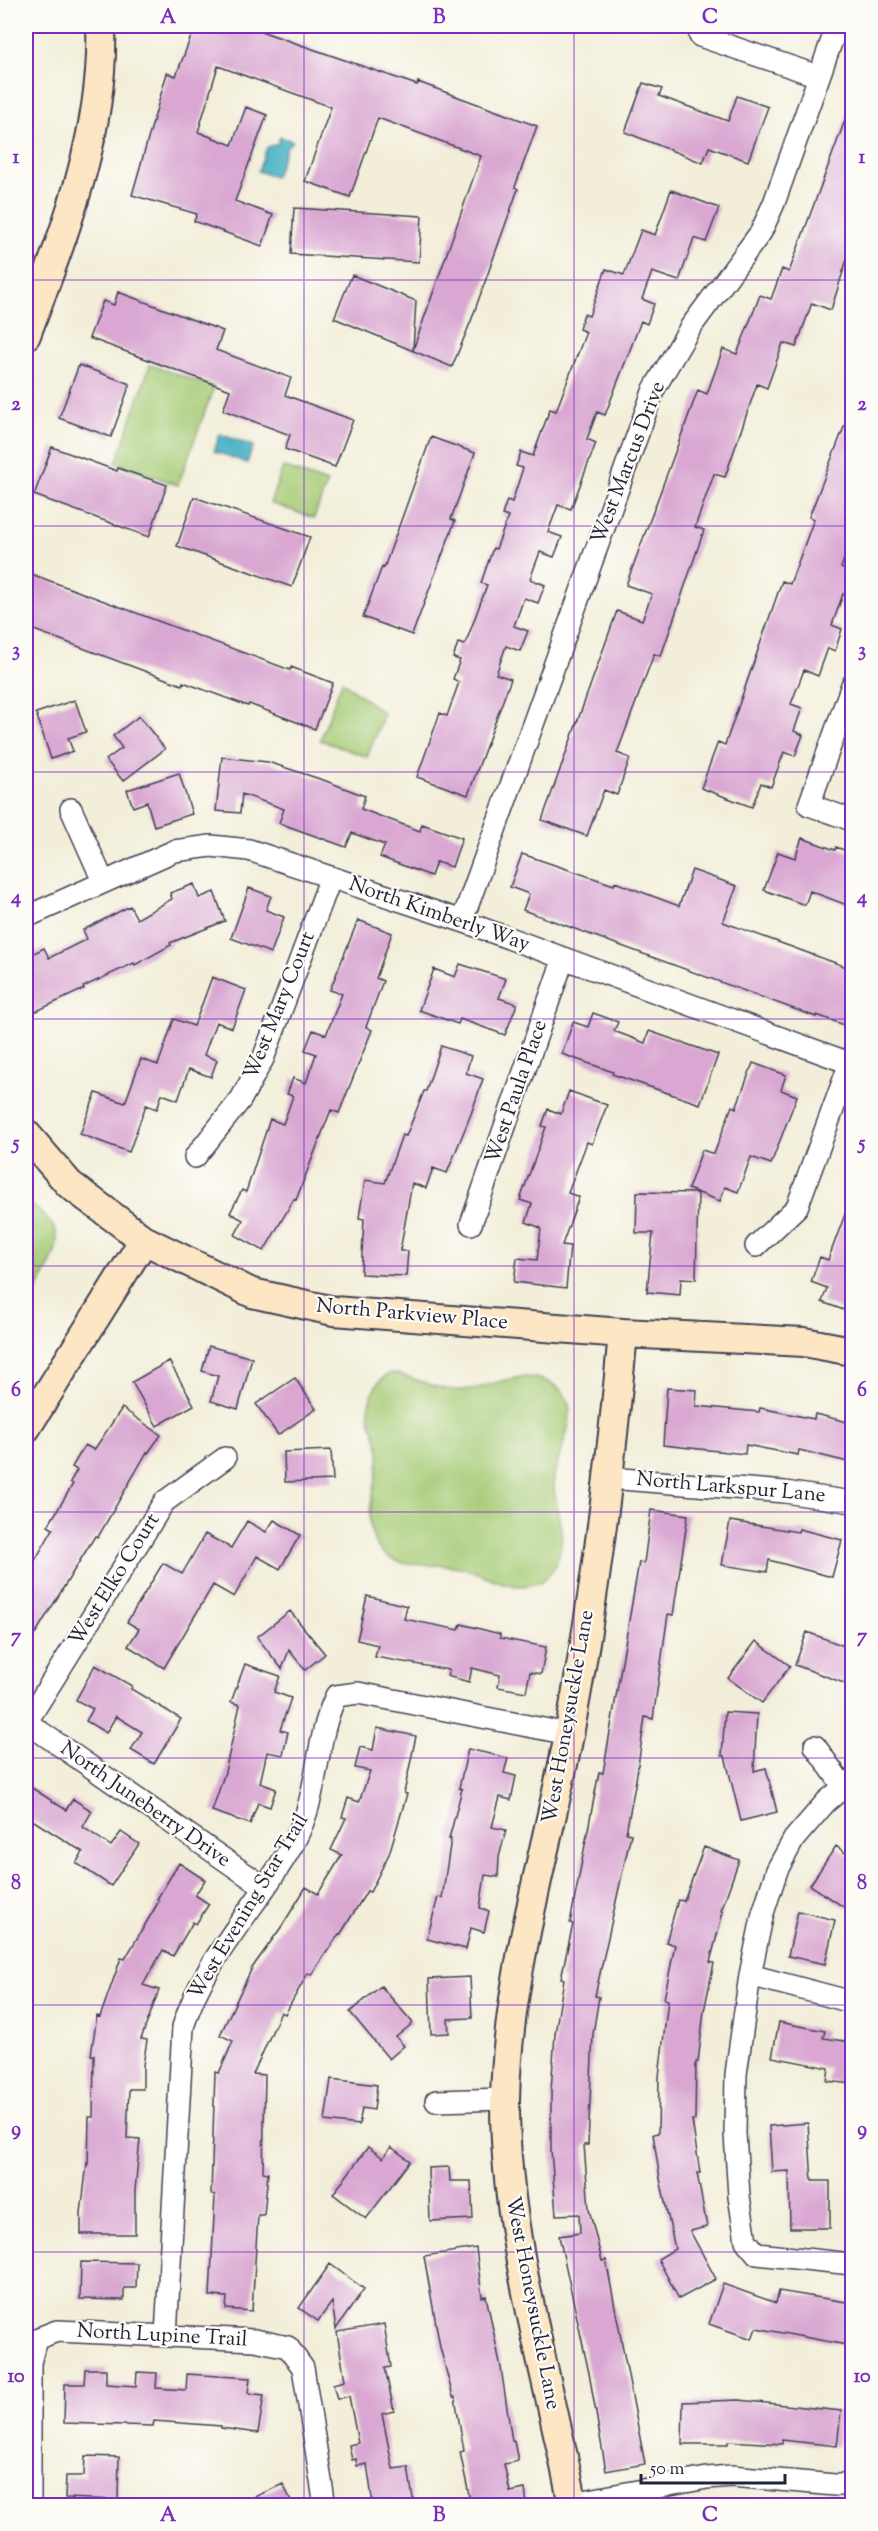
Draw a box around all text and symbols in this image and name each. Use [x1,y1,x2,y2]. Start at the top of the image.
text: A [160,4,177,33]
text: B [433,4,446,33]
text: C [702,4,718,33]
text: 1 [13,144,20,173]
text: 1 [859,144,866,173]
street label: West Marcus Drive [584,377,674,549]
text: 2 [11,391,21,420]
text: 2 [857,391,867,420]
text: 3 [12,637,20,666]
text: 3 [858,637,866,666]
street label: North Kimberly Way [344,870,534,960]
text: 4 [10,884,21,913]
text: 4 [856,884,867,913]
street label: West Mary Court [237,927,323,1085]
street label: West Paula Place [478,1016,556,1168]
text: 5 [11,1130,20,1159]
text: 5 [857,1130,866,1159]
street label: North Parkview Place [315,1292,509,1338]
text: 6 [11,1377,21,1406]
text: 6 [857,1377,867,1406]
street label: North Larkspur Lane [635,1465,827,1511]
street label: West Elko Court [62,1508,168,1652]
street label: West Honeysuckle Lane [535,1608,603,1826]
text: 7 [11,1623,22,1652]
text: 7 [857,1623,868,1652]
street label: North Juneberry Drive [54,1735,236,1875]
street label: West Evening Star Trail [181,1808,317,2006]
text: 8 [11,1870,21,1899]
text: 8 [857,1870,867,1899]
text: 9 [11,2116,21,2145]
text: 9 [857,2116,867,2145]
street label: West Honeysuckle Lane [497,2194,567,2412]
street label: North Lupine Trail [76,2317,248,2355]
text: 10 [7,2363,25,2392]
text: 10 [853,2363,871,2392]
scale bar [641,2447,785,2485]
text: 50 m [649,2457,685,2483]
text: A [160,2502,177,2531]
text: B [433,2502,446,2531]
text: C [702,2502,718,2531]

